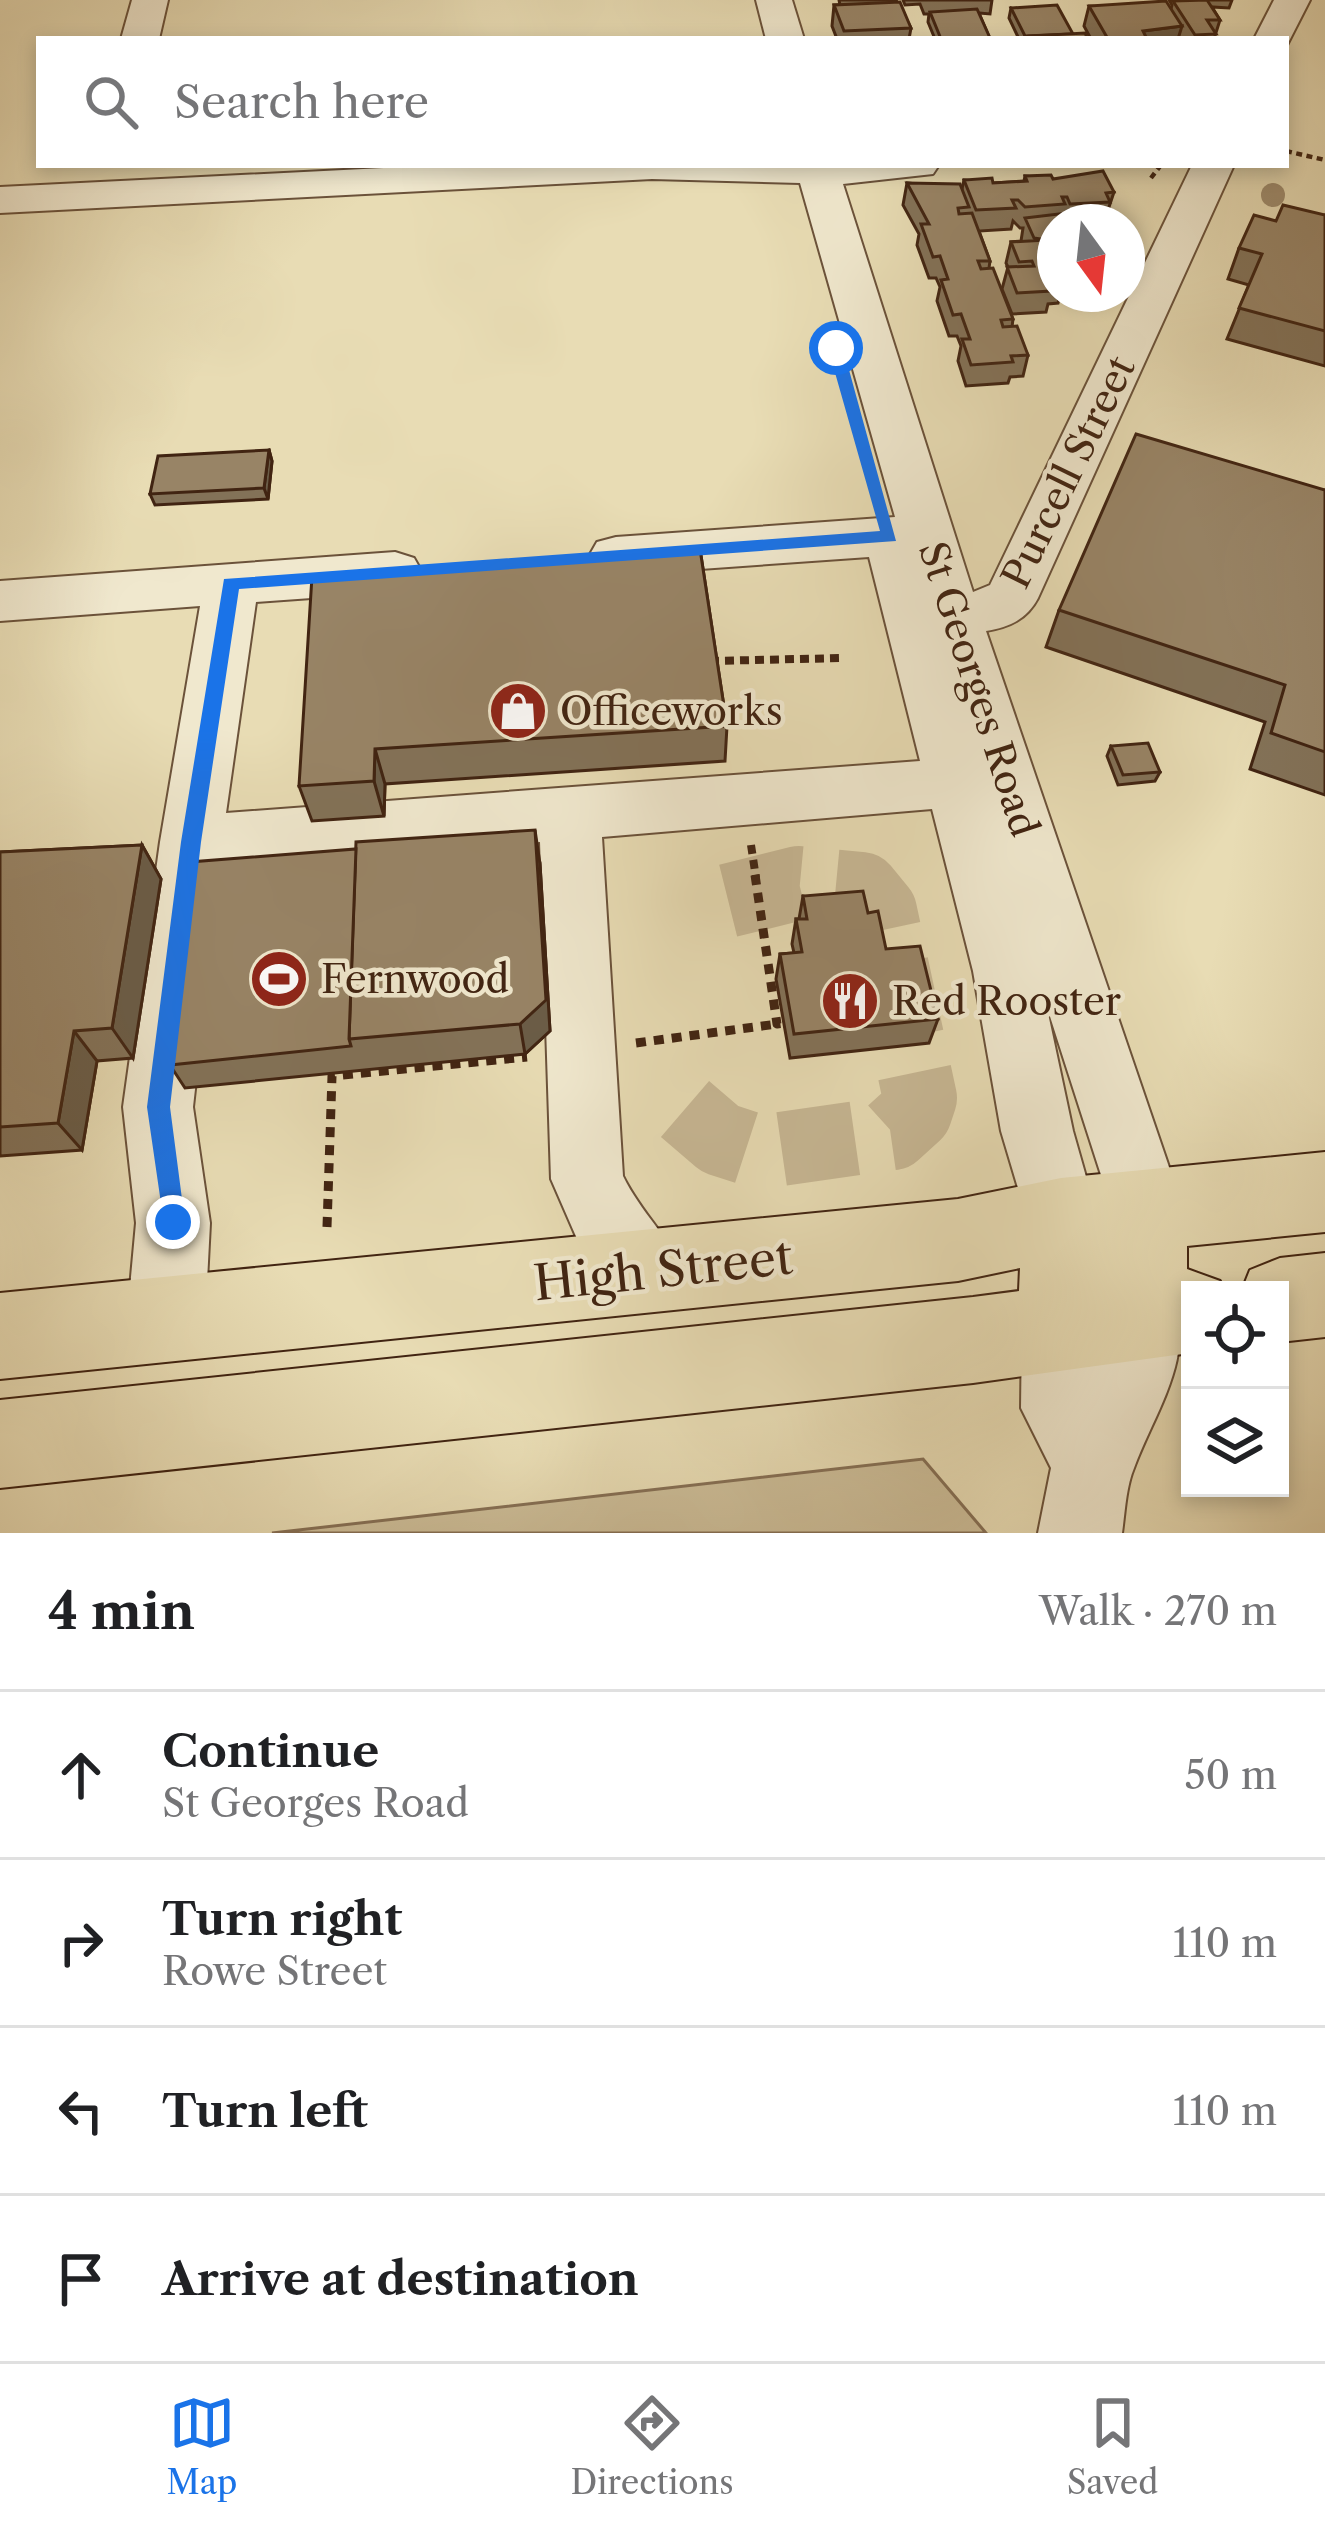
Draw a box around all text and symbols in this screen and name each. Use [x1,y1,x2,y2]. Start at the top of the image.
search box [36,36,1289,168]
icon: search [78,69,144,135]
text: Search here [174,74,429,130]
north arrow [1037,204,1145,312]
route start [809,321,863,375]
street label: Purcell Street [991,348,1145,596]
street label: St Georges Road [909,536,1049,842]
shop icon: Officeworks [487,680,549,742]
place label: Officeworks [560,687,783,735]
sports icon: Fernwood [248,948,310,1010]
place label: Fernwood [321,955,509,1003]
restaurant icon: Red Rooster [819,970,881,1032]
place label: Red Rooster [892,977,1121,1025]
route end [146,1195,200,1249]
street label: High Street [531,1227,795,1312]
map controls [1181,1281,1289,1497]
button: locate [1181,1281,1289,1389]
button: layers [1181,1389,1289,1497]
text: 4 min [48,1580,195,1642]
text: Walk · 270 m [1039,1587,1277,1635]
text: Continue [162,1723,379,1779]
icon: ahead [48,1742,114,1808]
text: 50 m [1184,1751,1277,1799]
text: St Georges Road [162,1779,469,1827]
text: Turn right [162,1891,402,1947]
icon: right [48,1910,114,1976]
text: 110 m [1173,1919,1277,1967]
text: Rowe Street [162,1947,387,1995]
icon: left [48,2078,114,2144]
text: Turn left [162,2083,368,2139]
text: 110 m [1173,2087,1277,2135]
icon: arrive [48,2246,114,2312]
text: Arrive at destination [162,2251,639,2307]
tab: Map [167,2390,237,2503]
tab: Directions [571,2390,734,2503]
tab: Saved [1067,2390,1158,2503]

